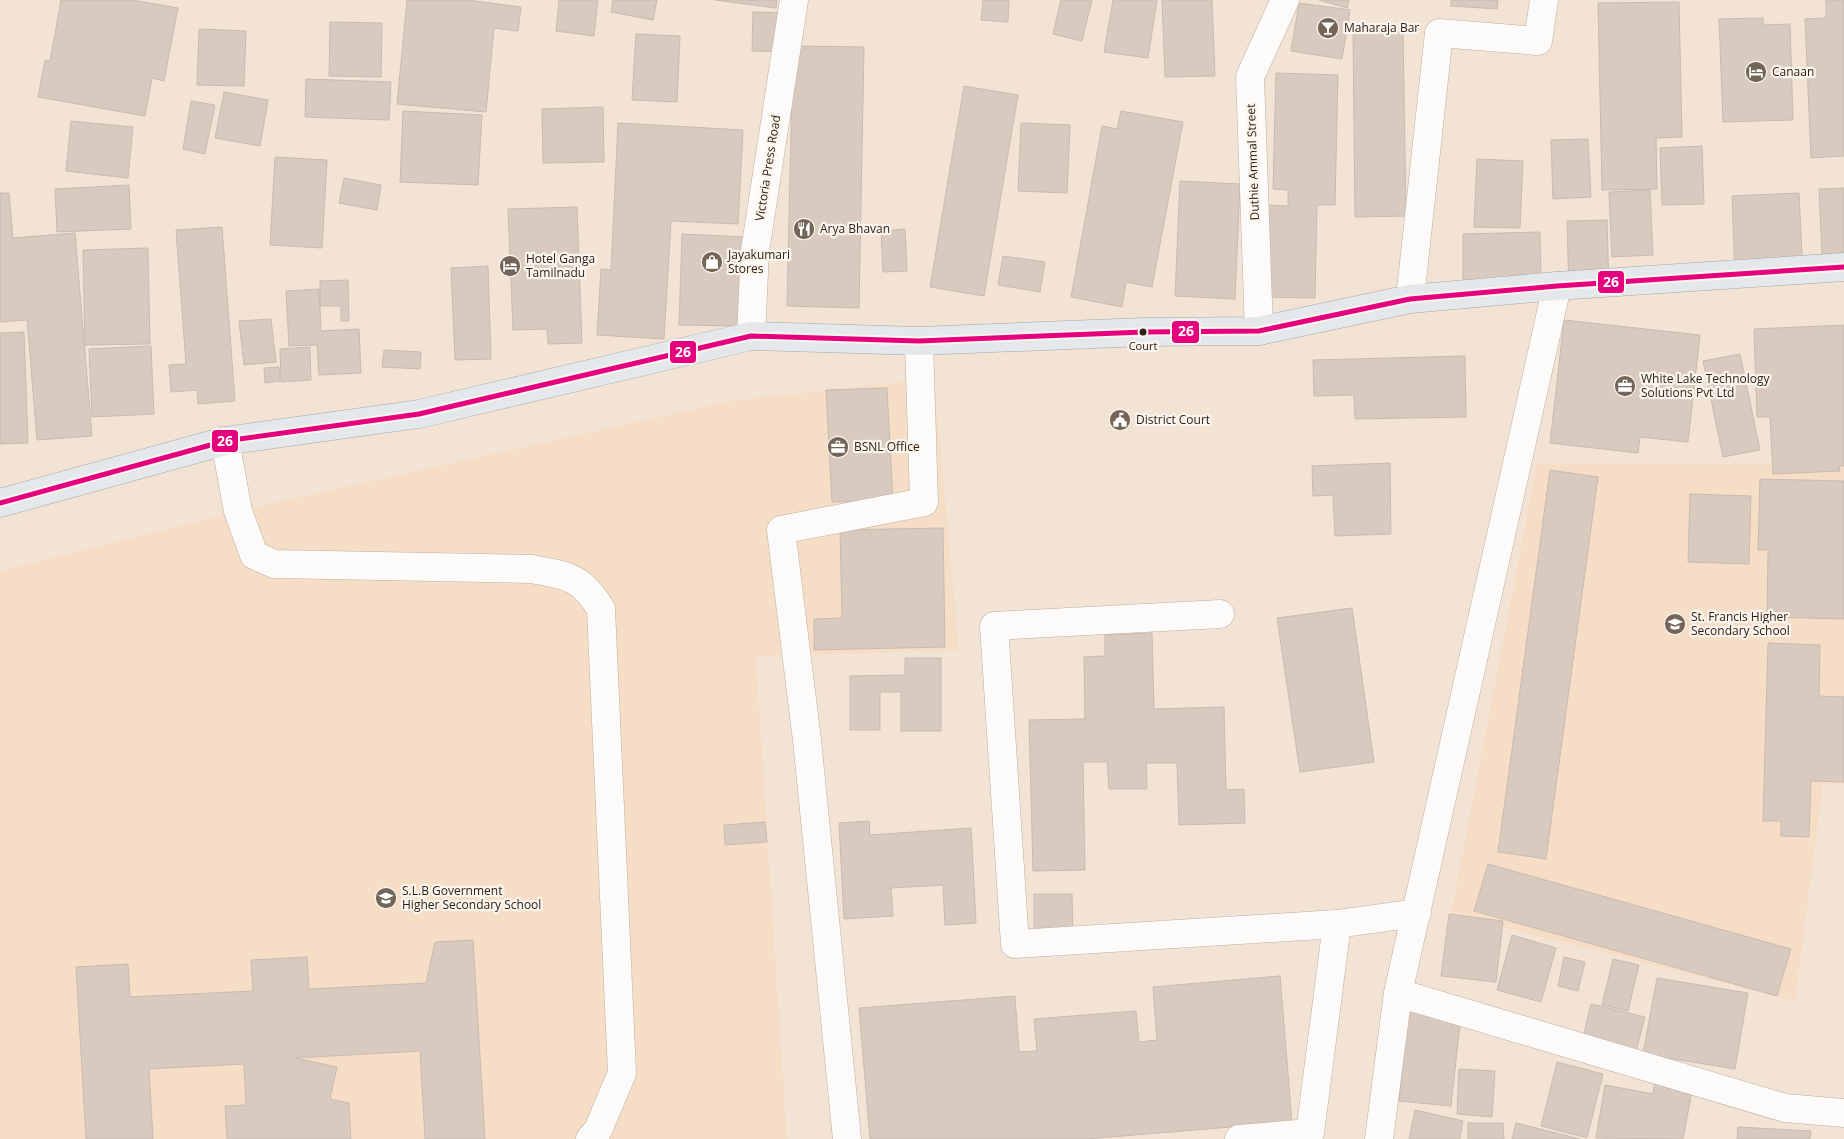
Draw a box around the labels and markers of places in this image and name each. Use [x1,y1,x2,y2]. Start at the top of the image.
bar icon: Maharaja Bar [1316,16,1340,40]
place label: Maharaja Bar [1344,19,1419,36]
hotel icon: Canaan [1744,60,1768,84]
place label: Canaan [1772,63,1814,80]
restaurant icon: Arya Bhavan [792,217,816,241]
place label: Arya Bhavan [820,220,890,237]
place label: Jayakumari Stores [727,246,790,277]
place label: Hotel Ganga Tamilnadu [526,250,595,281]
shop icon: Jayakumari Stores [700,250,724,274]
hotel icon: Hotel Ganga Tamilnadu [498,254,522,278]
marker: Court [1138,327,1148,337]
place label: Court [1129,338,1157,353]
place label: White Lake Technology Solutions Pvt Ltd [1641,370,1770,401]
office icon: White Lake Technology Solutions Pvt Ltd [1613,374,1637,398]
public building icon: District Court [1108,408,1132,432]
place label: District Court [1136,411,1210,428]
office icon: BSNL Office [826,435,850,459]
place label: BSNL Office [854,438,920,455]
place label: St. Francis Higher Secondary School [1691,608,1790,639]
school or university icon: St. Francis Higher Secondary School [1663,612,1687,636]
place label: S.L.B Government Higher Secondary School [402,882,541,913]
school or university icon: S.L.B Government Higher Secondary School [374,886,398,910]

